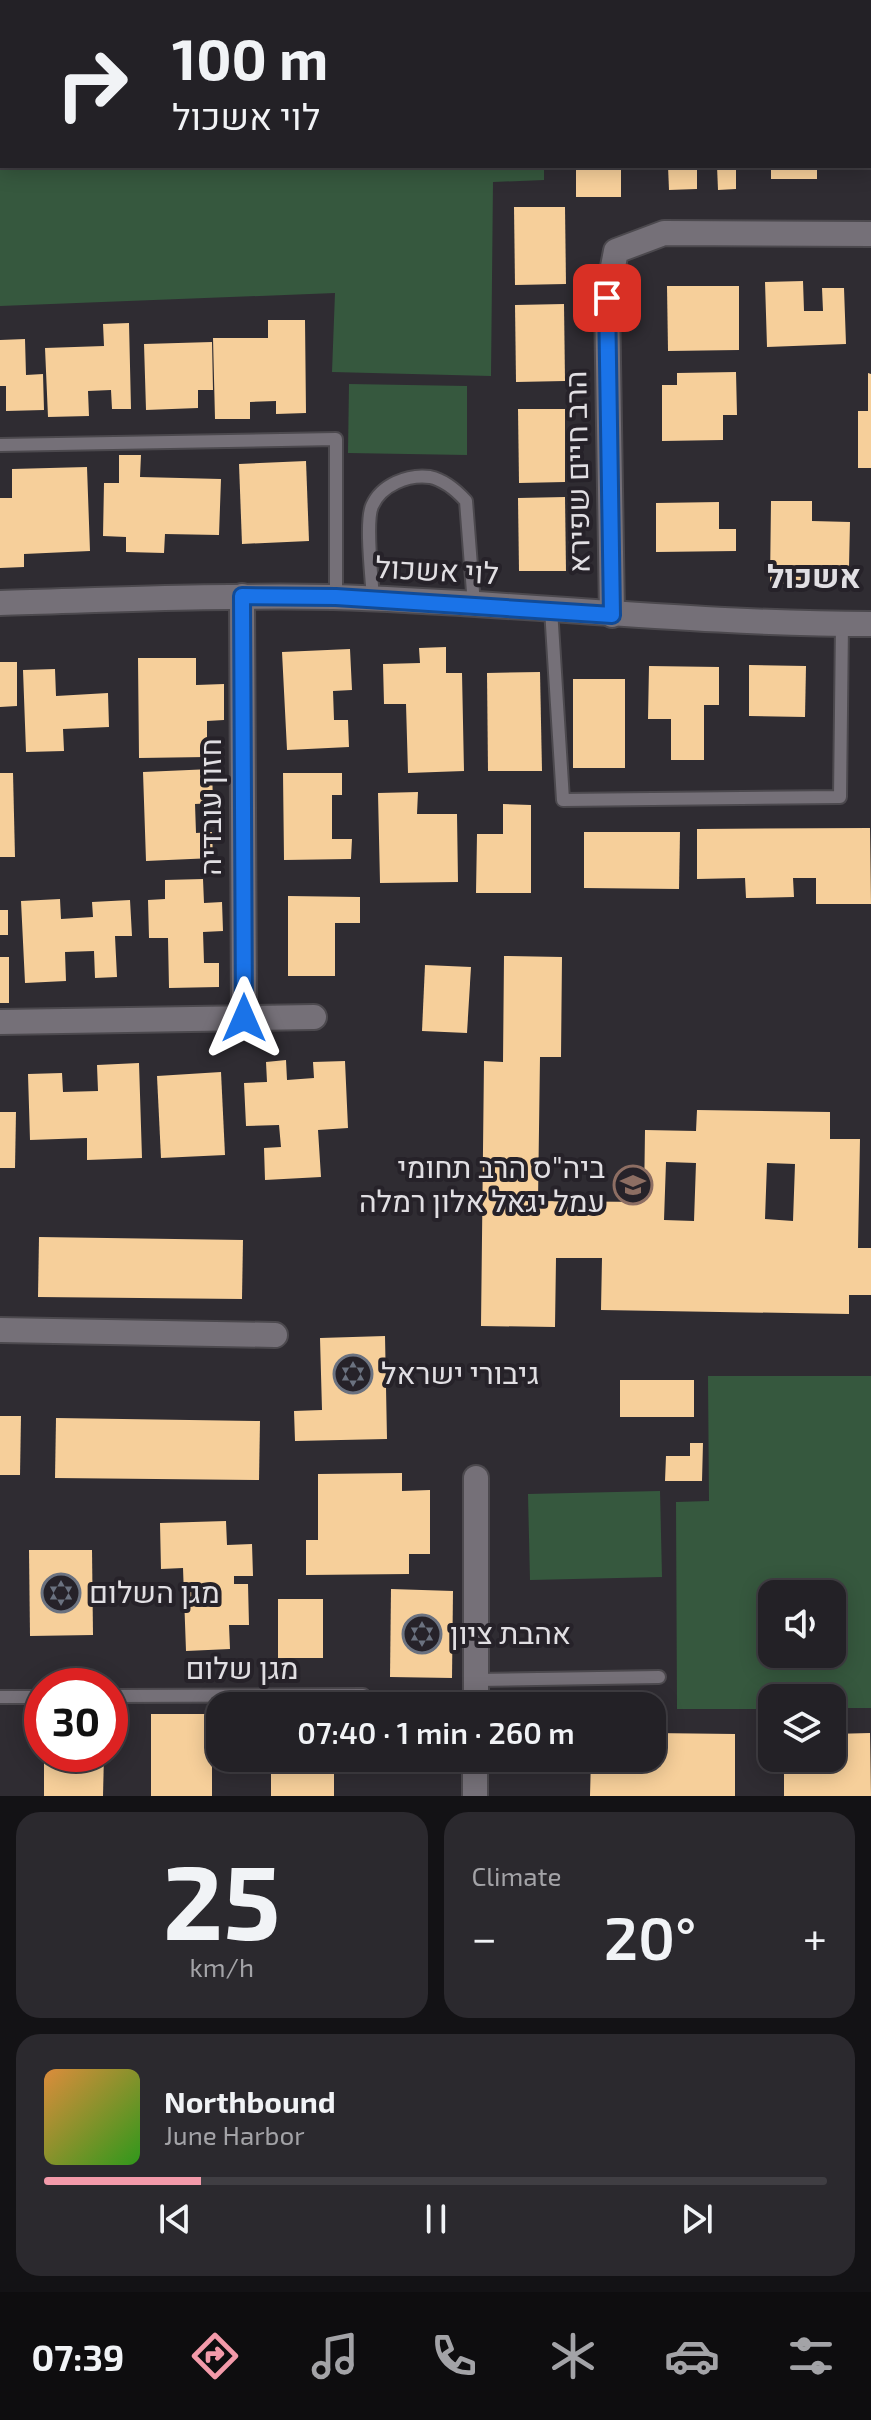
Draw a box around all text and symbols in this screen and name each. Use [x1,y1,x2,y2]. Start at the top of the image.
text: 100 m [172,24,328,91]
icon: right [40,32,144,136]
text: לוי אשכול [172,94,320,137]
pin [573,264,641,332]
icon: arrive [585,276,629,320]
street label: הרב חיים שפירא [556,370,596,574]
street label: לוי אשכול [375,548,500,590]
district label: אשכול [767,556,861,594]
street label: חזון עובדיה [191,738,227,876]
position arrow [202,976,286,1060]
place label: ביה"ס הרב תחומי עמל יגאל אלון רמלה [359,1148,605,1218]
school or university icon: ביה"ס הרב תחומי עמל יגאל אלון רמלה [612,1164,654,1206]
synagogue icon: גיבורי ישראל [332,1353,374,1395]
place label: גיבורי ישראל [381,1354,539,1390]
synagogue icon: מגן השלום [40,1572,82,1614]
place label: מגן השלום [89,1573,220,1609]
map controls [758,1580,846,1772]
button: sound [758,1580,846,1668]
synagogue icon: אהבת ציון [401,1613,443,1655]
place label: אהבת ציון [450,1614,571,1650]
street label: מגן שלום [185,1649,299,1685]
speed limit sign: 30 [24,1668,128,1772]
button: layers [758,1684,846,1772]
text: 07:40 · 1 min · 260 m [297,1714,575,1750]
text: 25 [163,1836,281,1961]
text: Climate [472,1860,561,1891]
text: 20° [604,1900,696,1972]
text: − [472,1910,497,1963]
text: + [803,1910,827,1963]
text: km/h [189,1951,254,1982]
text: Northbound [164,2083,336,2119]
text: June Harbor [164,2119,305,2150]
icon: previous [153,2197,197,2241]
icon: pause [414,2197,458,2241]
icon: next [675,2197,719,2241]
icon: directions [187,2328,243,2384]
icon: music [307,2328,363,2384]
icon: phone [426,2328,482,2384]
icon: climate [545,2328,601,2384]
icon: car [664,2328,720,2384]
icon: filters [783,2328,839,2384]
text: 07:39 [32,2335,124,2378]

